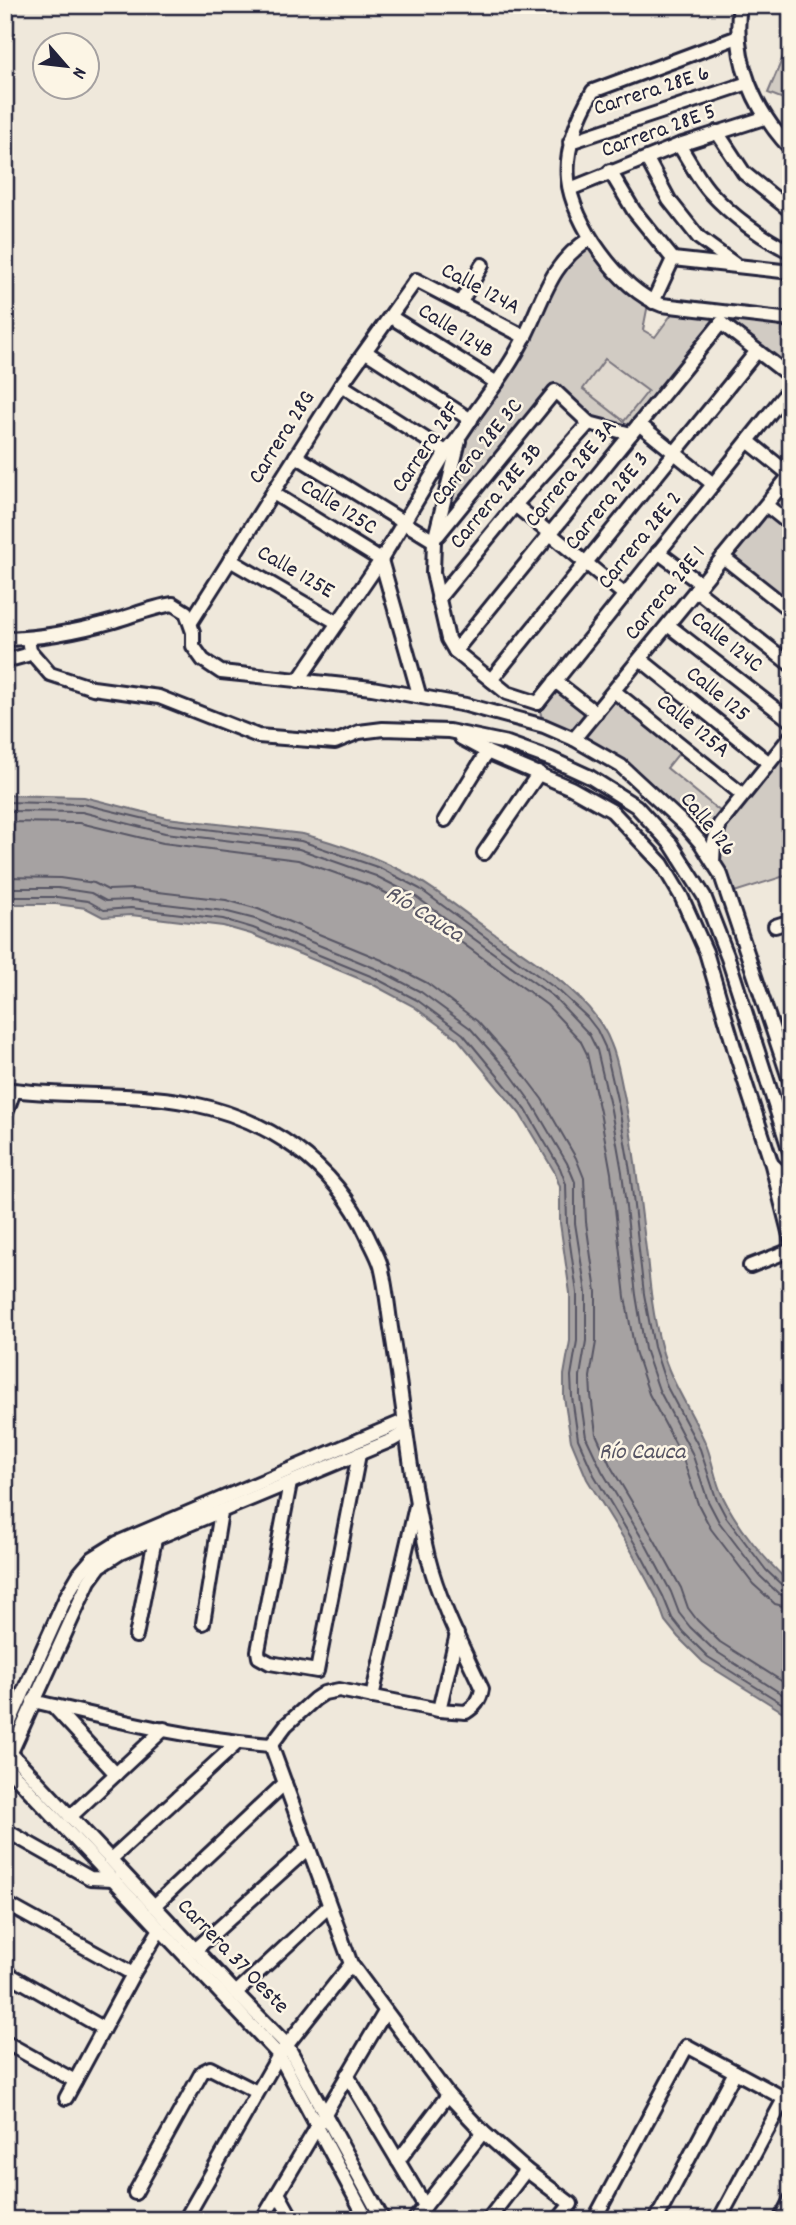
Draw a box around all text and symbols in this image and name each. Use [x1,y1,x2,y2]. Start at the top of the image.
north arrow [32,32,102,102]
street label: Carrera 28E 6 [590,58,714,126]
text: N [64,62,92,83]
street label: Carrera 28E 5 [597,96,721,168]
street label: Calle 124A [434,255,526,325]
street label: Calle 124B [411,296,499,368]
street label: Carrera 28G [241,385,325,491]
street label: Carrera 28E 3C [424,392,532,514]
street label: Carrera 28F [384,395,470,500]
street label: Carrera 28E 3A [520,414,624,534]
street label: Carrera 28E 3B [443,437,551,557]
street label: Carrera 28E 3 [560,447,656,557]
street label: Calle 125C [293,471,383,545]
street label: Carrera 28E 2 [591,484,691,598]
street label: Calle 125E [250,538,340,609]
street label: Carrera 28E 1 [617,539,715,649]
street label: Calle 124C [683,604,769,682]
street label: Calle 125 [678,659,756,731]
street label: Calle 125A [648,687,736,767]
street label: Calle 126 [671,786,743,864]
water label: Río Cauca [378,878,471,953]
water label: Río Cauca [599,1436,687,1470]
street label: Carrera 37 Oeste [168,1892,296,2022]

